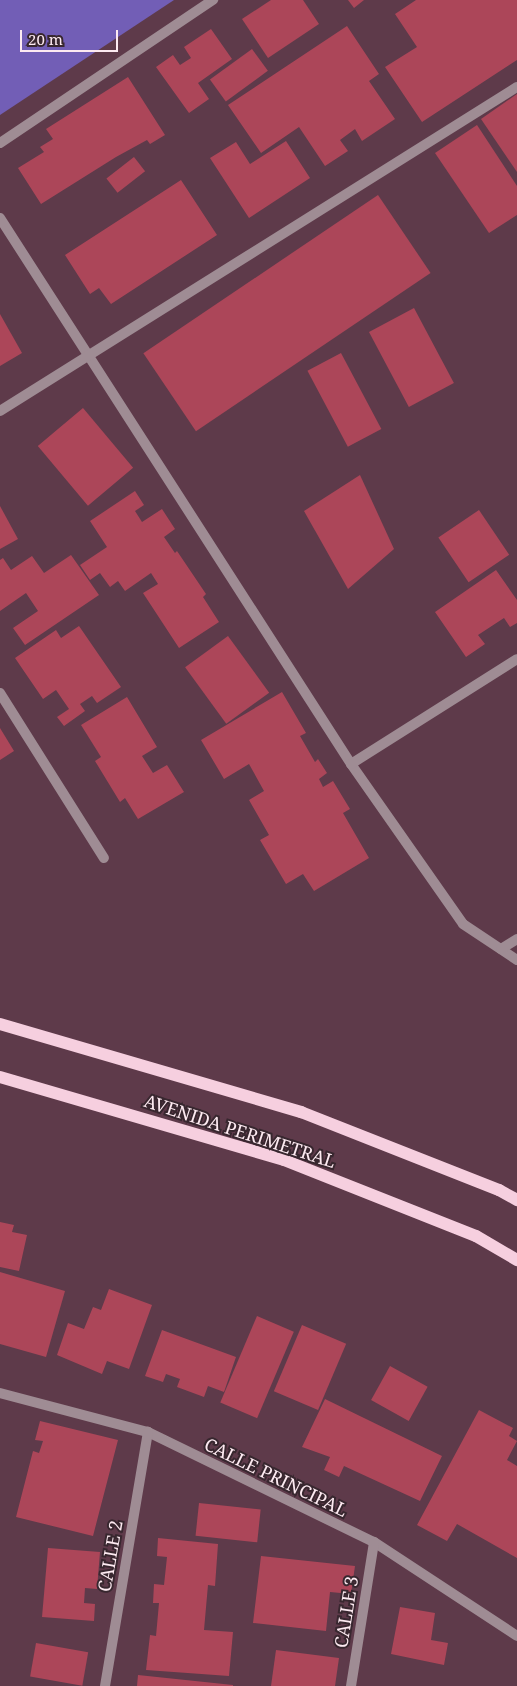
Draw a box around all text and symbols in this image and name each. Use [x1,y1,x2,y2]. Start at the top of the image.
scale bar [22,20,120,52]
text: 20 m [28,29,63,49]
street label: AVENIDA PERIMETRAL [141,1090,339,1172]
street label: CALLE PRINCIPAL [201,1433,351,1521]
street label: CALLE 2 [93,1519,127,1593]
street label: CALLE 3 [330,1575,362,1649]

